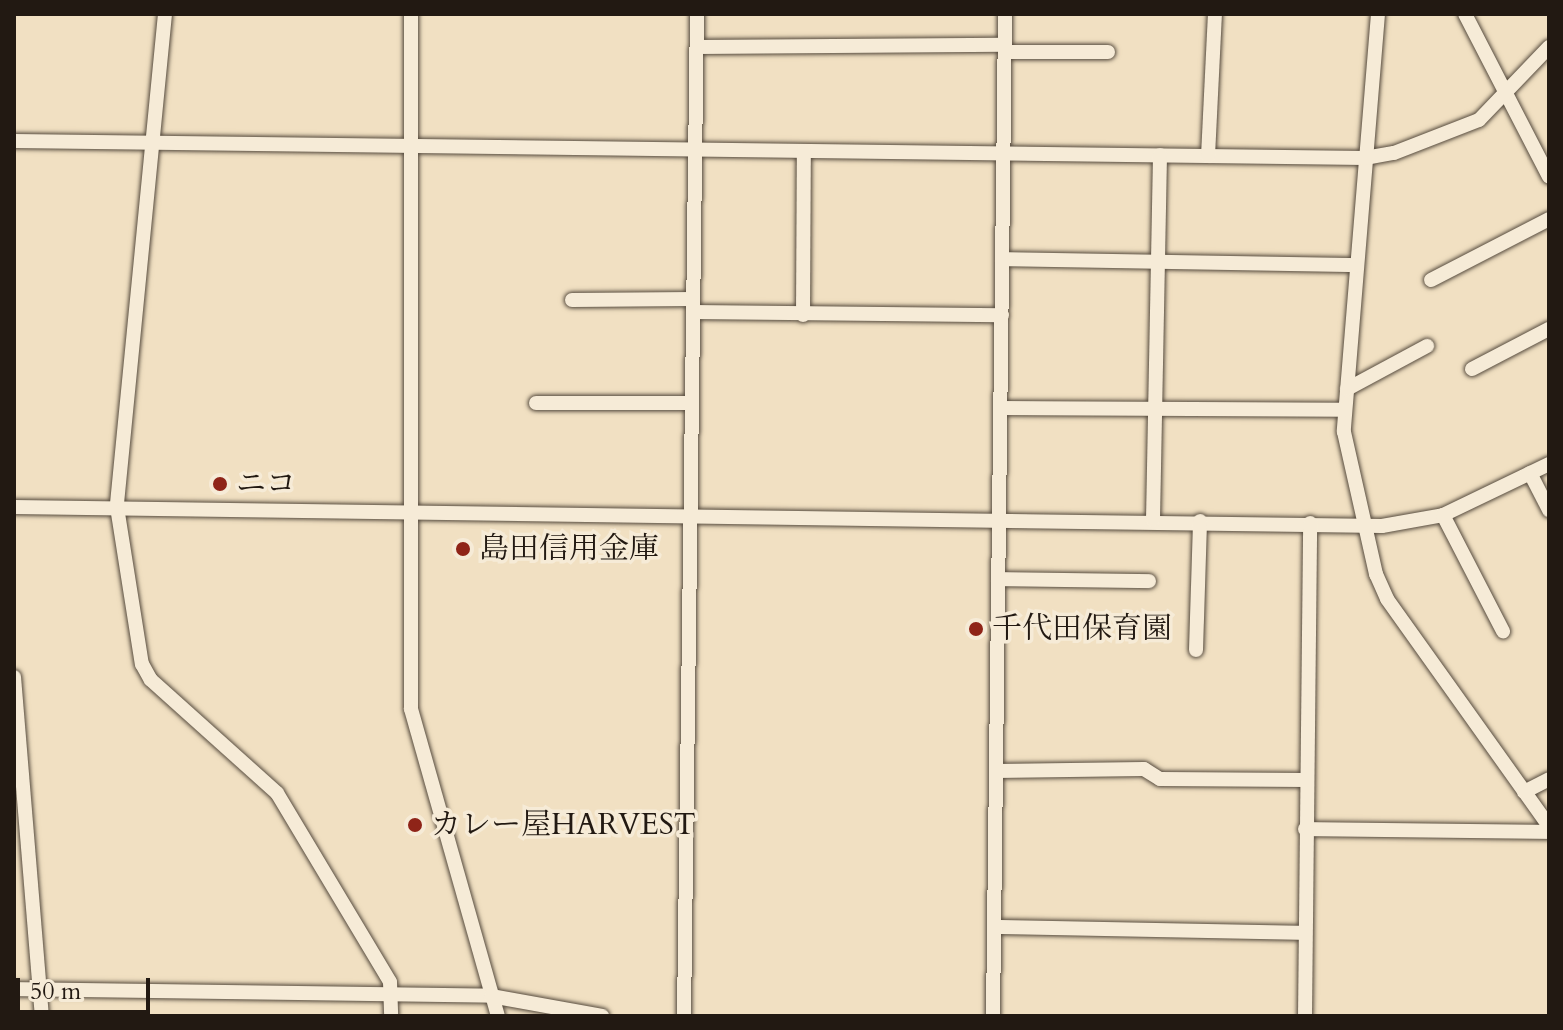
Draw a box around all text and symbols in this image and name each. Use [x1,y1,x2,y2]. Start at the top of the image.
place label: ニコ [236,466,296,502]
marker: ニコ [211,475,229,493]
place label: 島田信用金庫 [479,531,659,567]
marker: 島田信用金庫 [454,540,472,558]
place label: 千代田保育園 [992,611,1172,647]
marker: 千代田保育園 [967,620,985,638]
place label: カレー屋HARVEST [431,807,696,843]
marker: カレー屋HARVEST [406,816,424,834]
scale bar [20,962,154,1012]
text: 50 m [30,975,81,1008]

